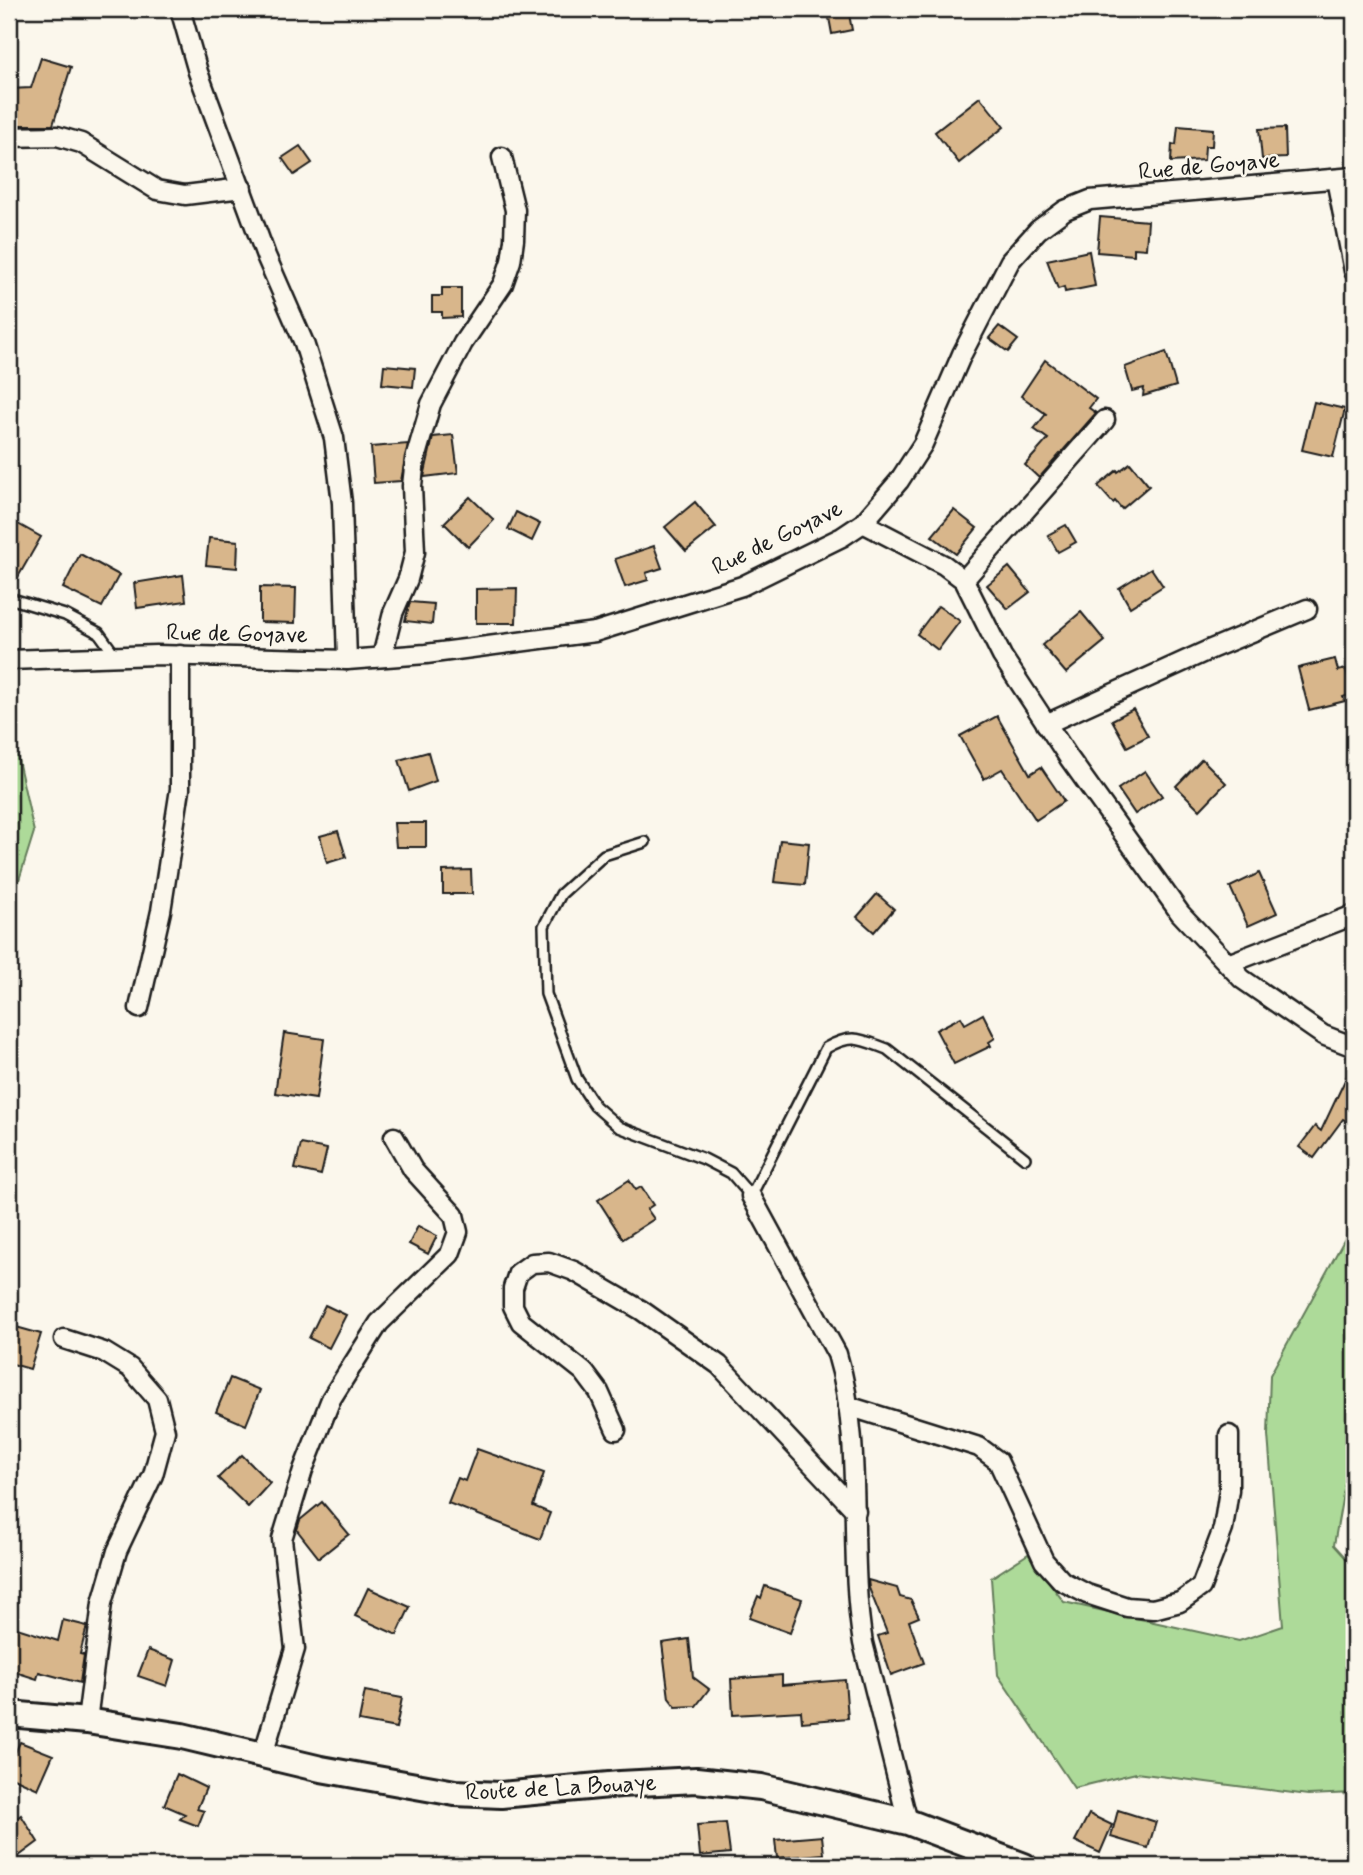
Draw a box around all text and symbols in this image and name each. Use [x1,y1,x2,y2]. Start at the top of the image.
street label: Rue de Goyave [1137,145,1281,188]
street label: Rue de Goyave [707,493,848,583]
street label: Rue de Goyave [166,618,308,651]
street label: Route de La Bouaye [465,1768,658,1809]

